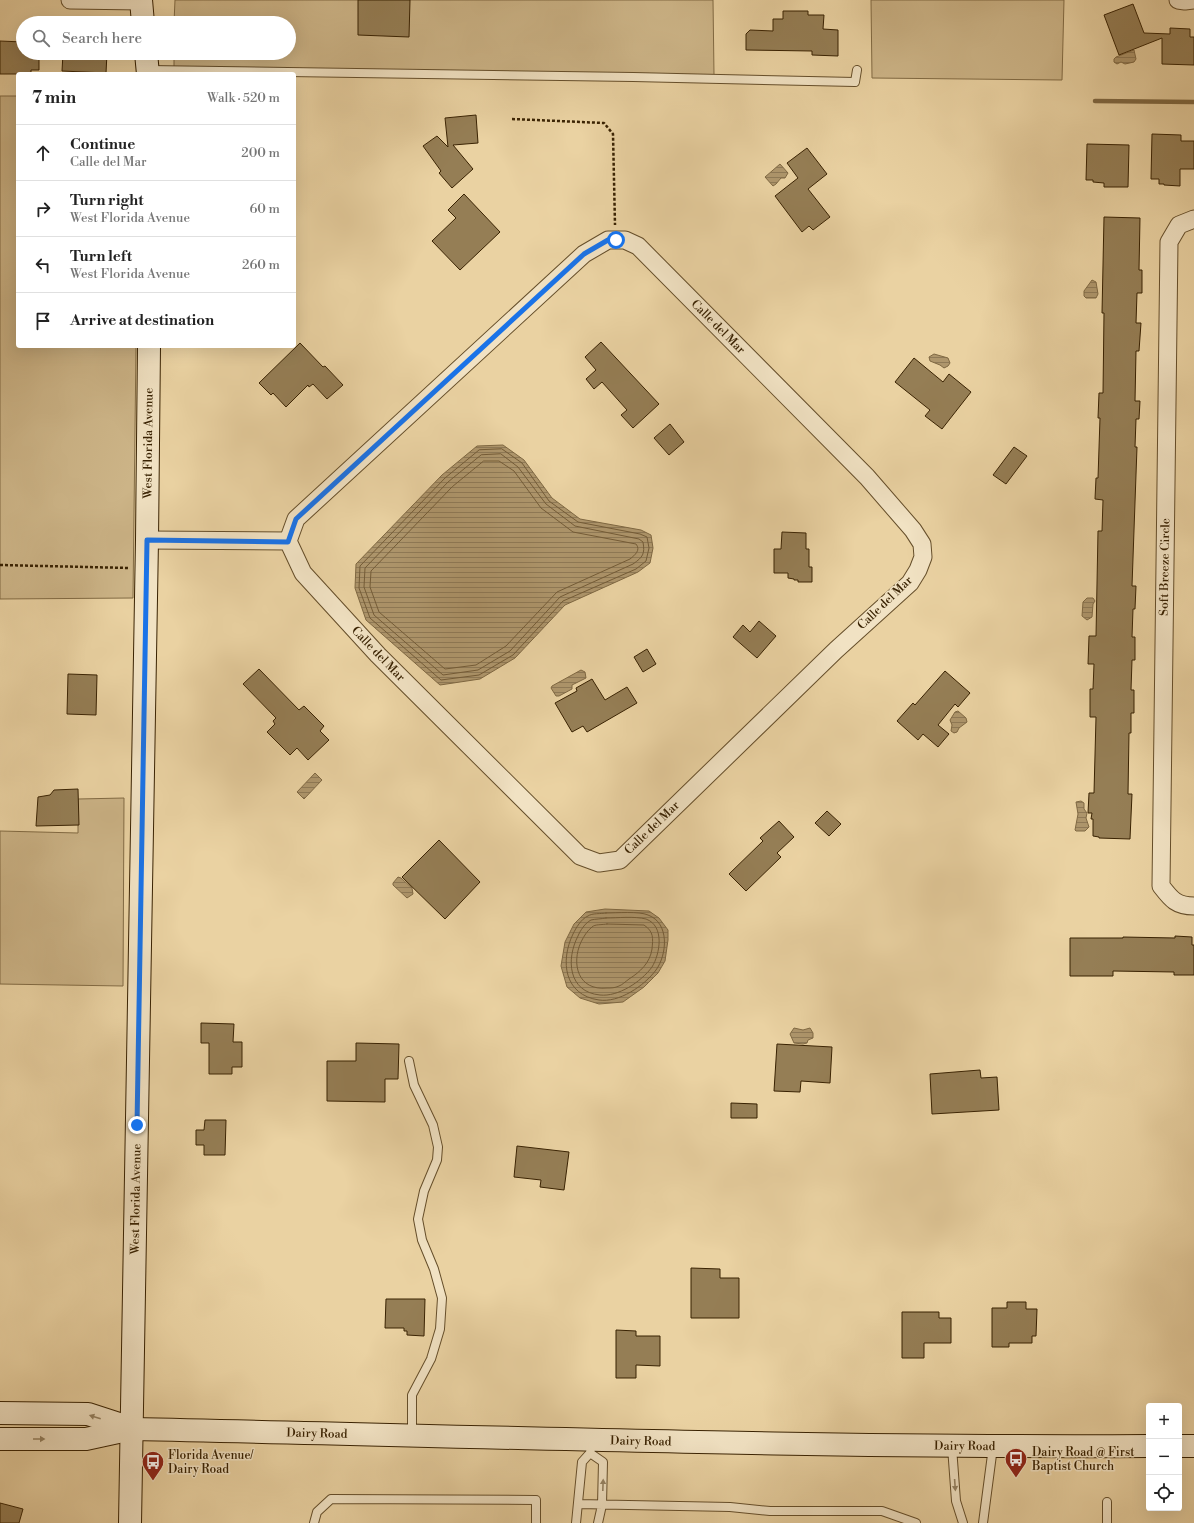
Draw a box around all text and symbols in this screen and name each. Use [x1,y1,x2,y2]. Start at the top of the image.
search box [16,16,296,60]
icon: search [30,27,52,49]
text: Search here [62,29,142,48]
text: 7 min [32,87,76,109]
text: Walk · 520 m [207,90,280,106]
text: Continue [70,135,135,154]
icon: ahead [32,142,54,164]
text: 200 m [241,145,280,161]
text: Calle del Mar [70,154,147,170]
text: Turn right [70,191,144,210]
icon: right [32,198,54,220]
text: 60 m [249,201,280,217]
text: West Florida Avenue [70,210,190,226]
route start [607,231,625,249]
text: Turn left [70,247,132,266]
icon: left [32,254,54,276]
text: 260 m [242,257,280,273]
text: West Florida Avenue [70,266,190,282]
street label: Calle del Mar [688,297,748,357]
icon: arrive [32,310,54,332]
text: Arrive at destination [70,311,214,330]
street label: West Florida Avenue [140,388,156,500]
street label: Soft Breeze Circle [1157,518,1173,616]
street label: Calle del Mar [854,573,916,633]
street label: Calle del Mar [348,623,408,685]
street label: Calle del Mar [621,798,683,858]
route end [128,1116,146,1134]
street label: West Florida Avenue [127,1143,144,1256]
map controls [1146,1403,1182,1511]
button: + [1146,1403,1182,1439]
one-way arrow [89,1413,101,1419]
street label: Dairy Road [286,1425,348,1441]
street label: Dairy Road [610,1433,672,1449]
one-way arrow [33,1436,46,1442]
street label: Dairy Road [934,1438,996,1454]
button: − [1146,1439,1182,1475]
place label: Dairy Road @ First Baptist Church [1031,1445,1135,1474]
bus stop icon: Dairy Road @ First Baptist Church [1003,1446,1029,1479]
place label: Florida Avenue/ Dairy Road [168,1448,253,1477]
bus stop icon: Florida Avenue/ Dairy Road [140,1449,166,1482]
button: locate [1146,1475,1182,1511]
one-way arrow [599,1479,606,1491]
one-way arrow [952,1479,959,1491]

